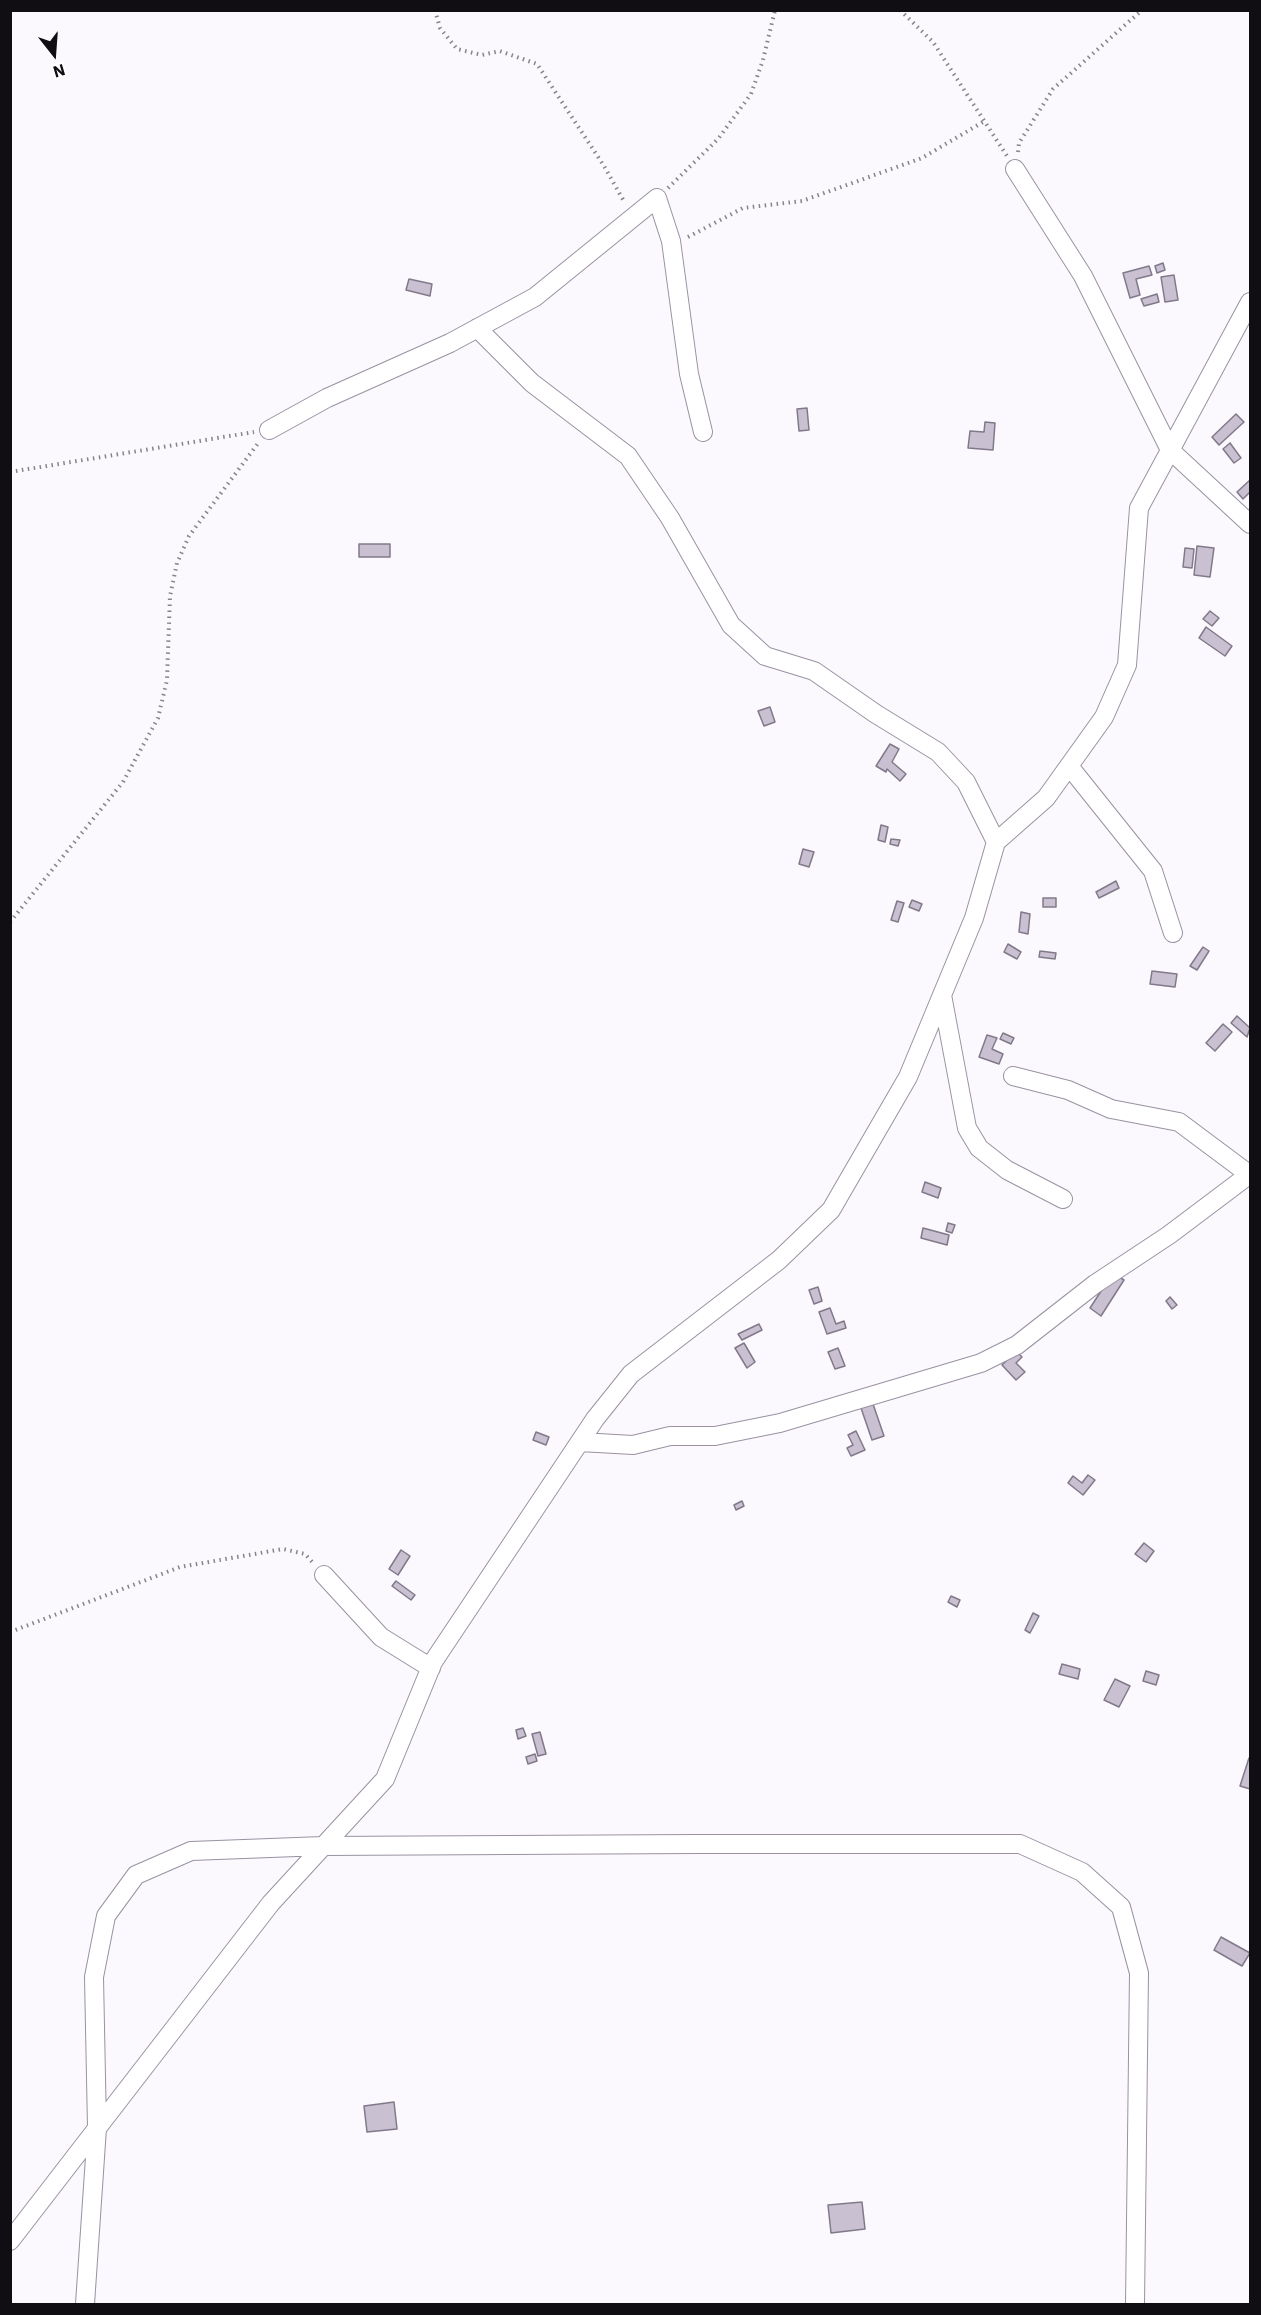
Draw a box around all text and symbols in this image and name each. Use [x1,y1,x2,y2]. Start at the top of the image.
north arrow [24,24,84,84]
text: N [51,60,68,82]

